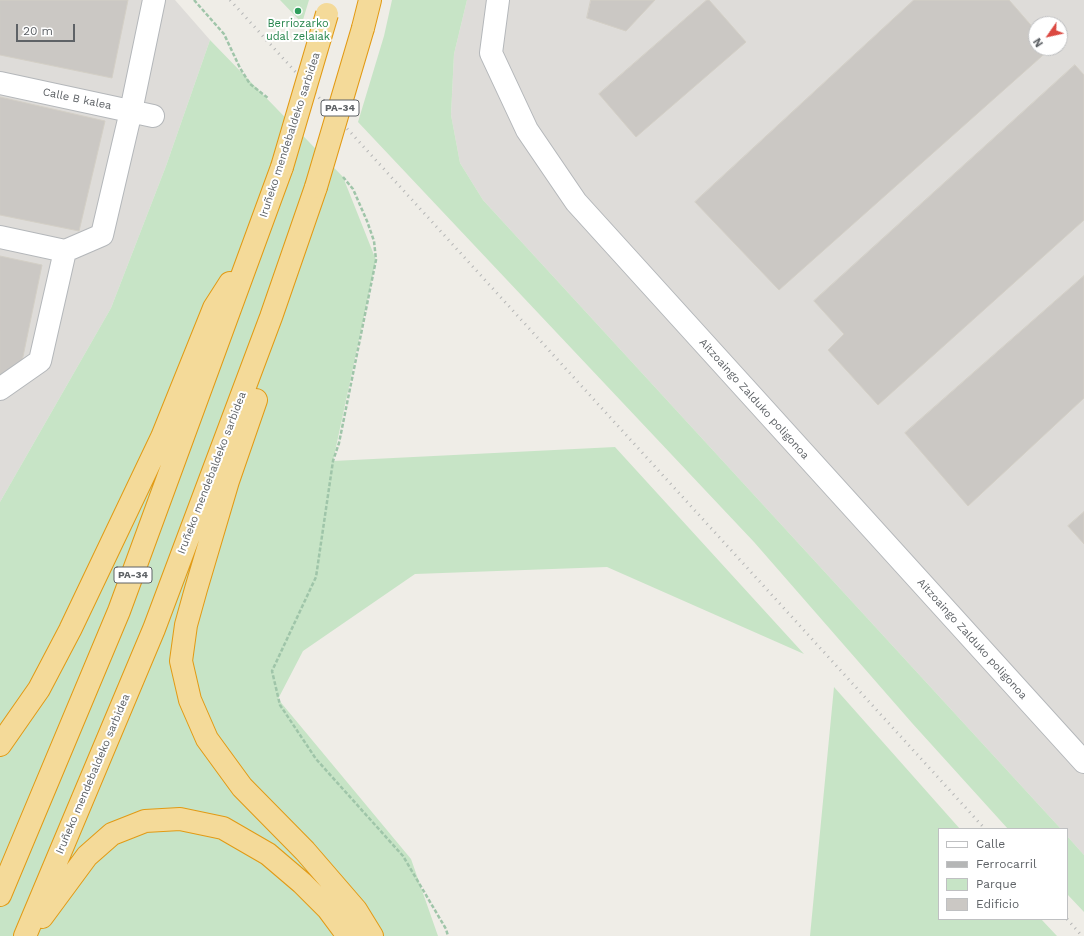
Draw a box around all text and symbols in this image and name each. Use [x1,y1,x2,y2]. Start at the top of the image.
marker: Berriozarko udal zelaiak [293,6,303,16]
scale bar [18,16,77,42]
north arrow [1028,16,1068,56]
place label: Berriozarko udal zelaiak [266,17,330,43]
text: 20 m [23,24,53,38]
text: N [1031,35,1046,49]
street label: Iruñeko mendebaldeko sarbidea [257,51,323,219]
street label: Calle B kalea [41,85,113,113]
road number: PA-34 [321,100,359,116]
street label: Aitzoaingo Zalduko poligonoa [696,336,812,462]
street label: Iruñeko mendebaldeko sarbidea [175,390,249,556]
road number: PA-34 [114,567,152,583]
street label: Aitzoaingo Zalduko poligonoa [914,576,1030,702]
street label: Iruñeko mendebaldeko sarbidea [53,692,133,856]
legend [938,828,1068,920]
text: Calle [976,837,1005,851]
text: Ferrocarril [976,857,1037,871]
text: Parque [976,877,1017,891]
text: Edificio [976,897,1019,911]

